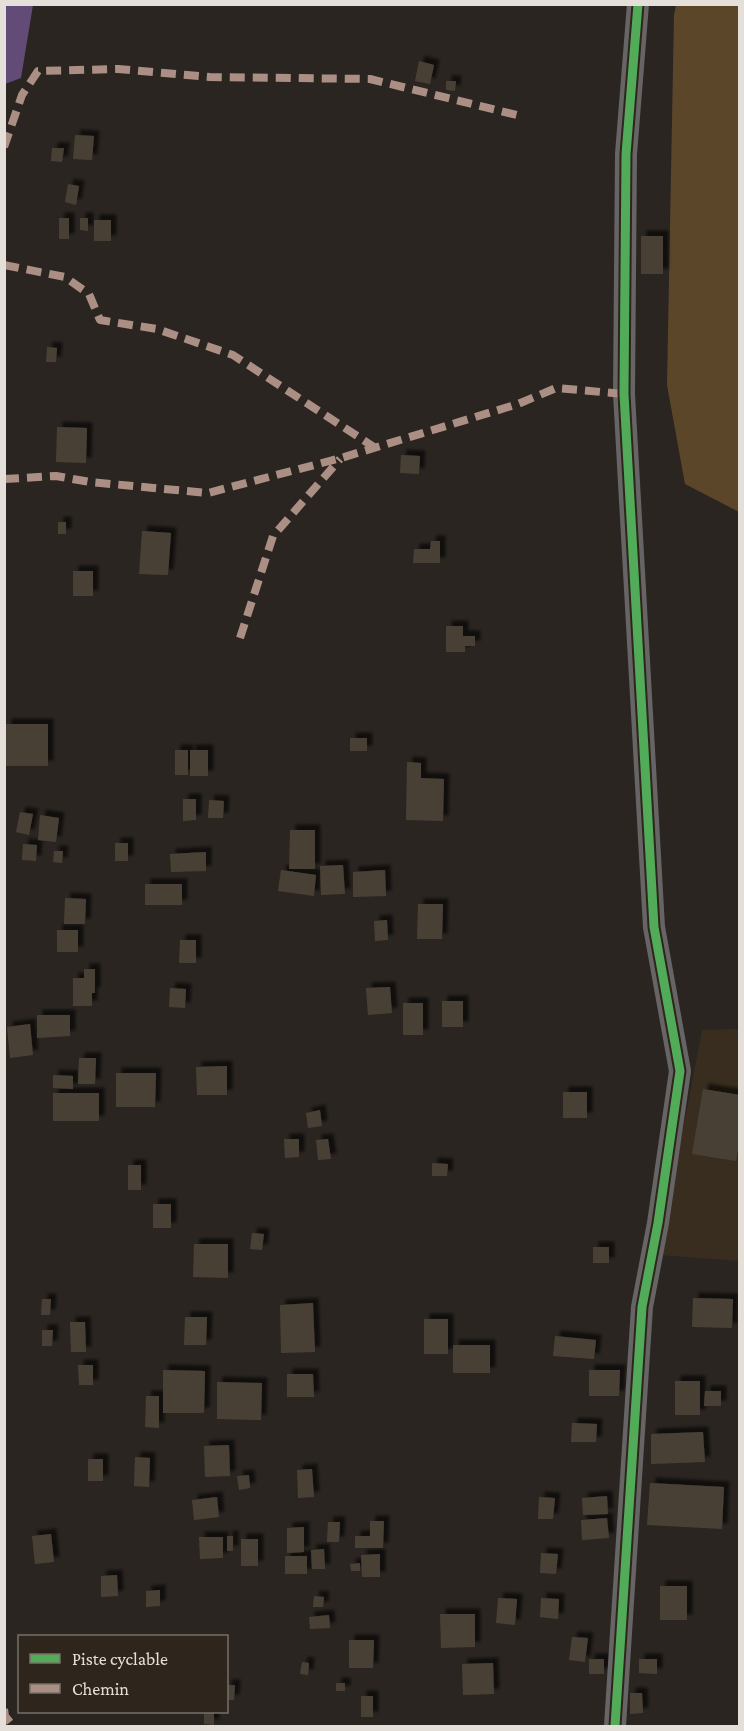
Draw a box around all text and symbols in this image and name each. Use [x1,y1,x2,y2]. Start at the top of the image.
legend [18,1635,228,1713]
text: Piste cyclable [72,1649,168,1669]
text: Chemin [72,1679,129,1699]

